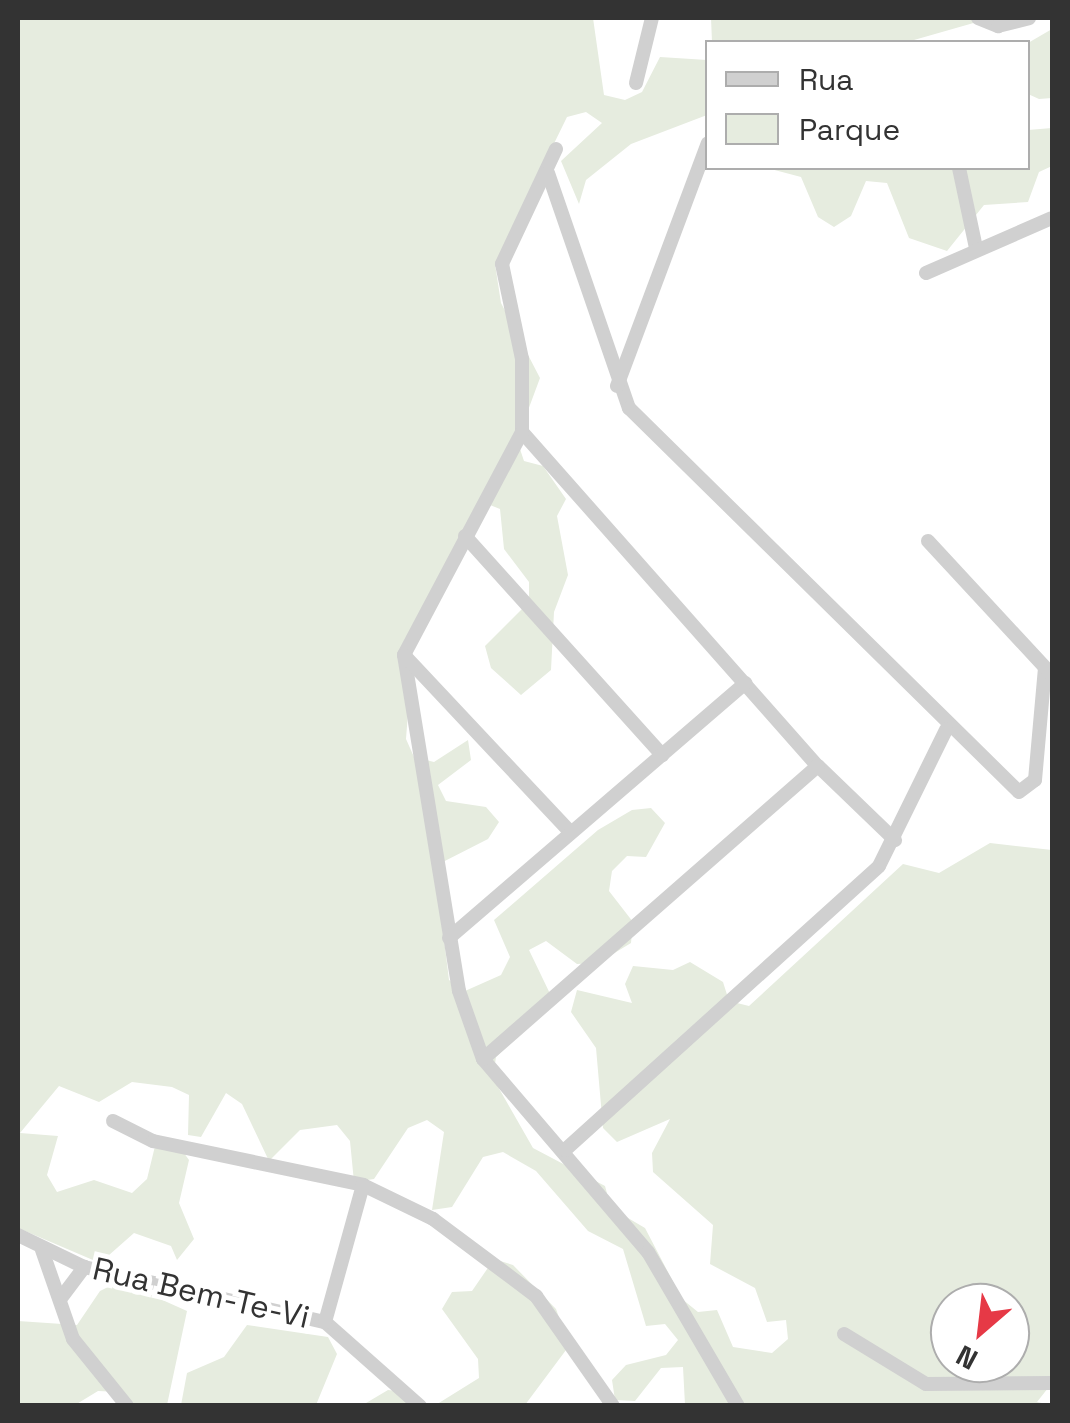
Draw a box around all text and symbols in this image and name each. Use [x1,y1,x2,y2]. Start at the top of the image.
legend [705,40,1030,170]
text: Rua [799,60,854,99]
text: Parque [799,110,900,149]
street label: Rua Bem-Te-Vi [89,1249,313,1337]
north arrow [930,1283,1030,1383]
text: N [950,1337,984,1378]

